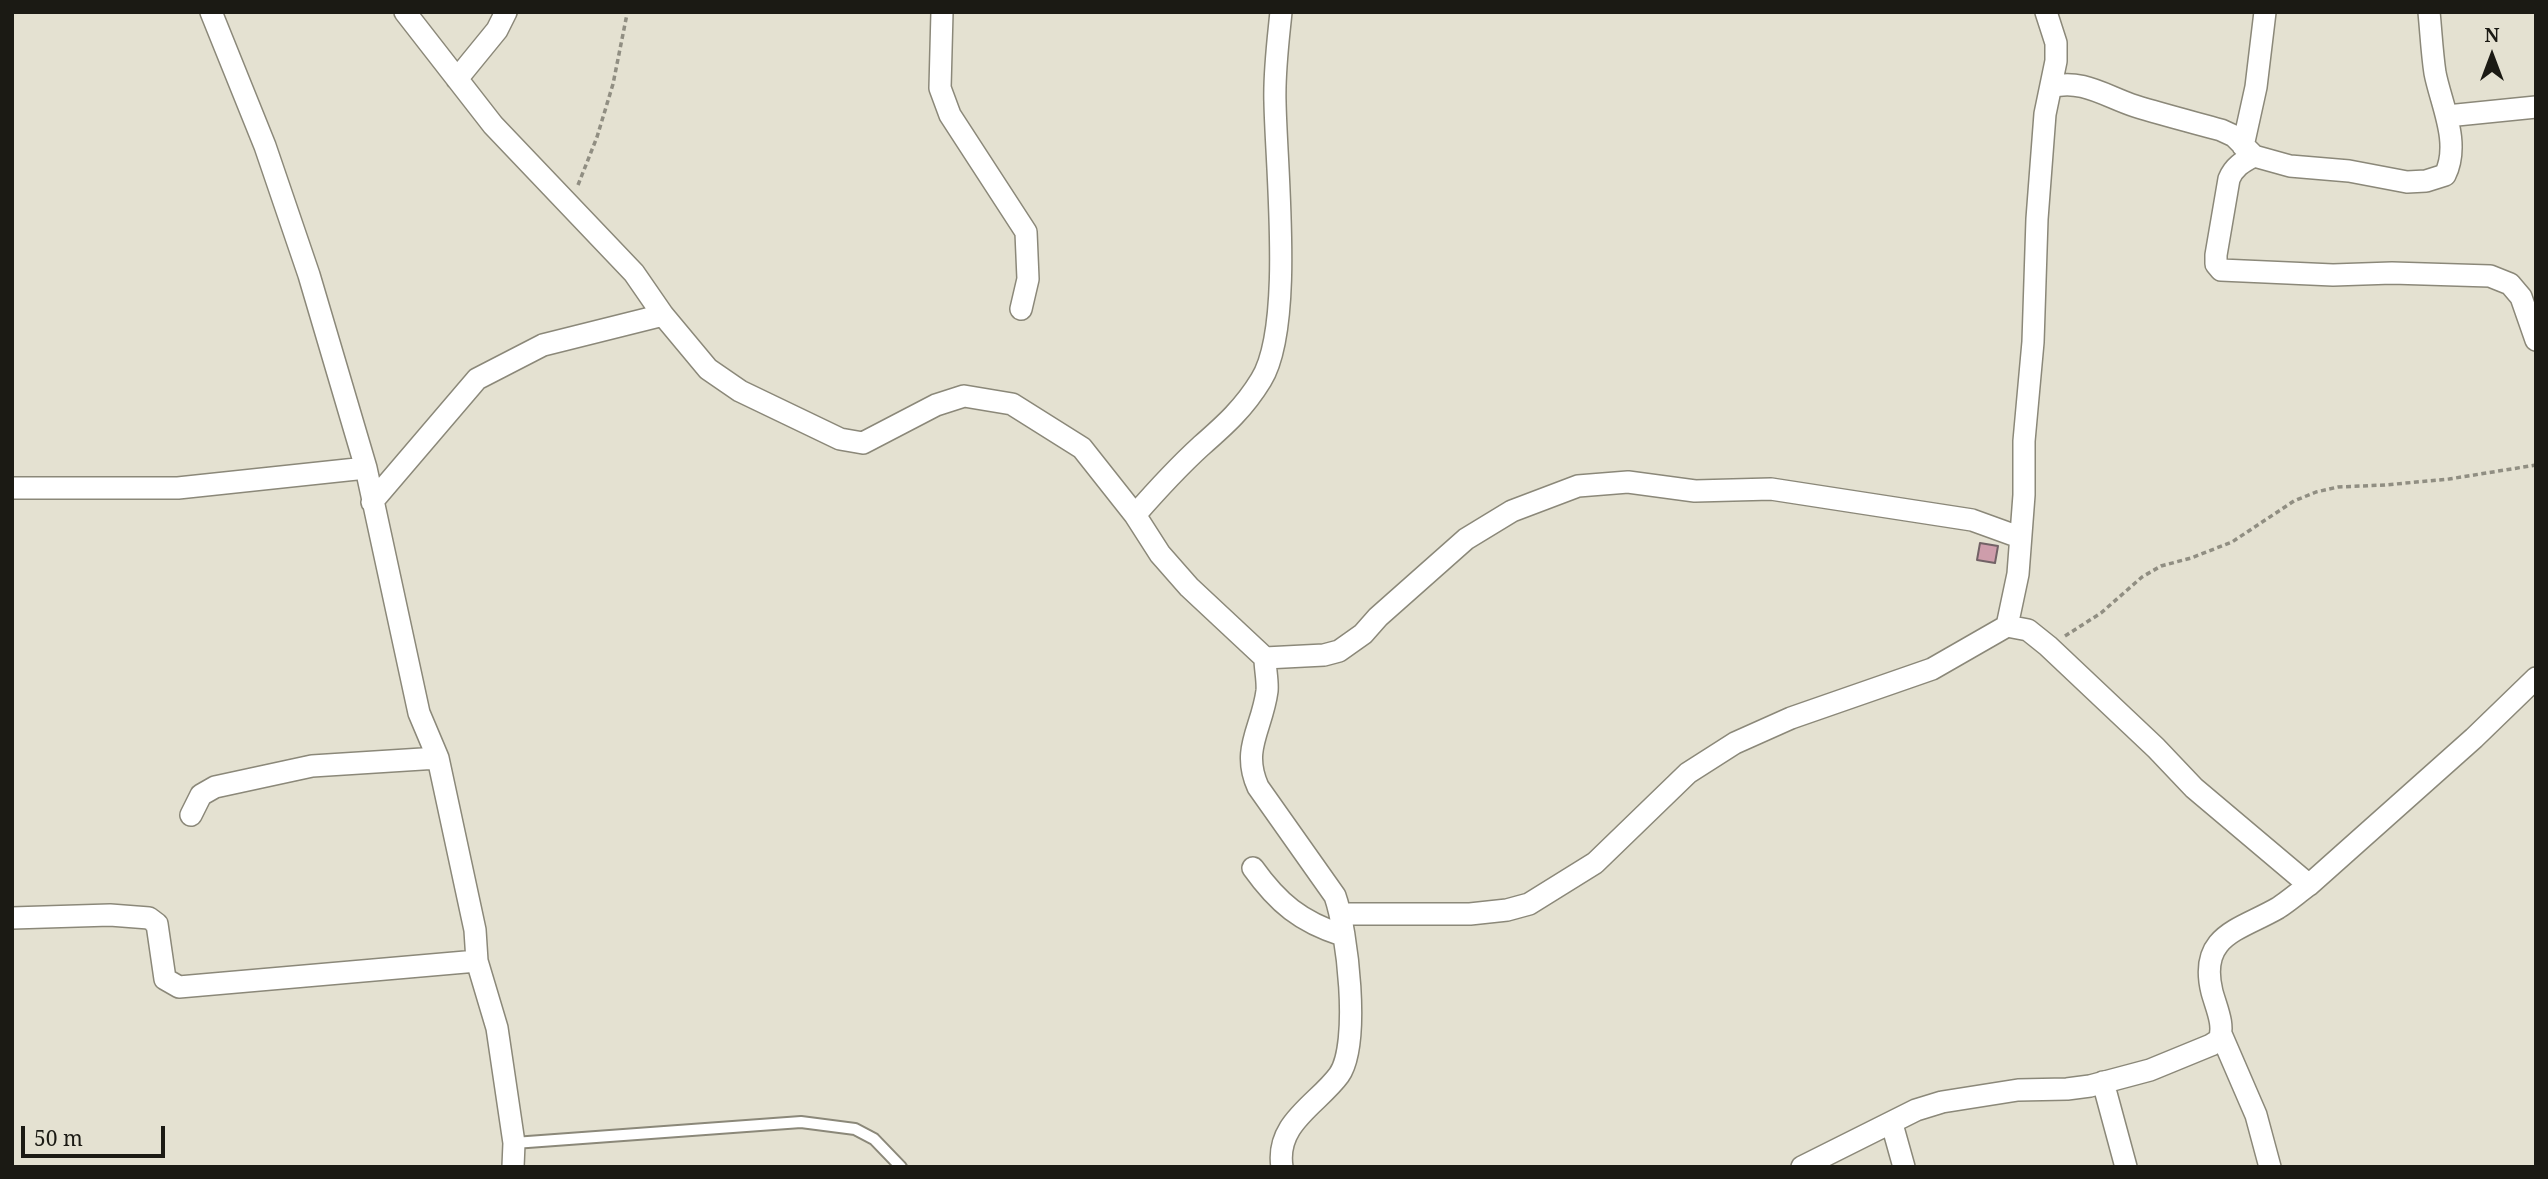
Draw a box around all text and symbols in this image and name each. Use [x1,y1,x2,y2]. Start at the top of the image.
north arrow [2457,21,2527,91]
text: N [2485,22,2499,48]
scale bar [24,1112,168,1156]
text: 50 m [34,1124,83,1152]

